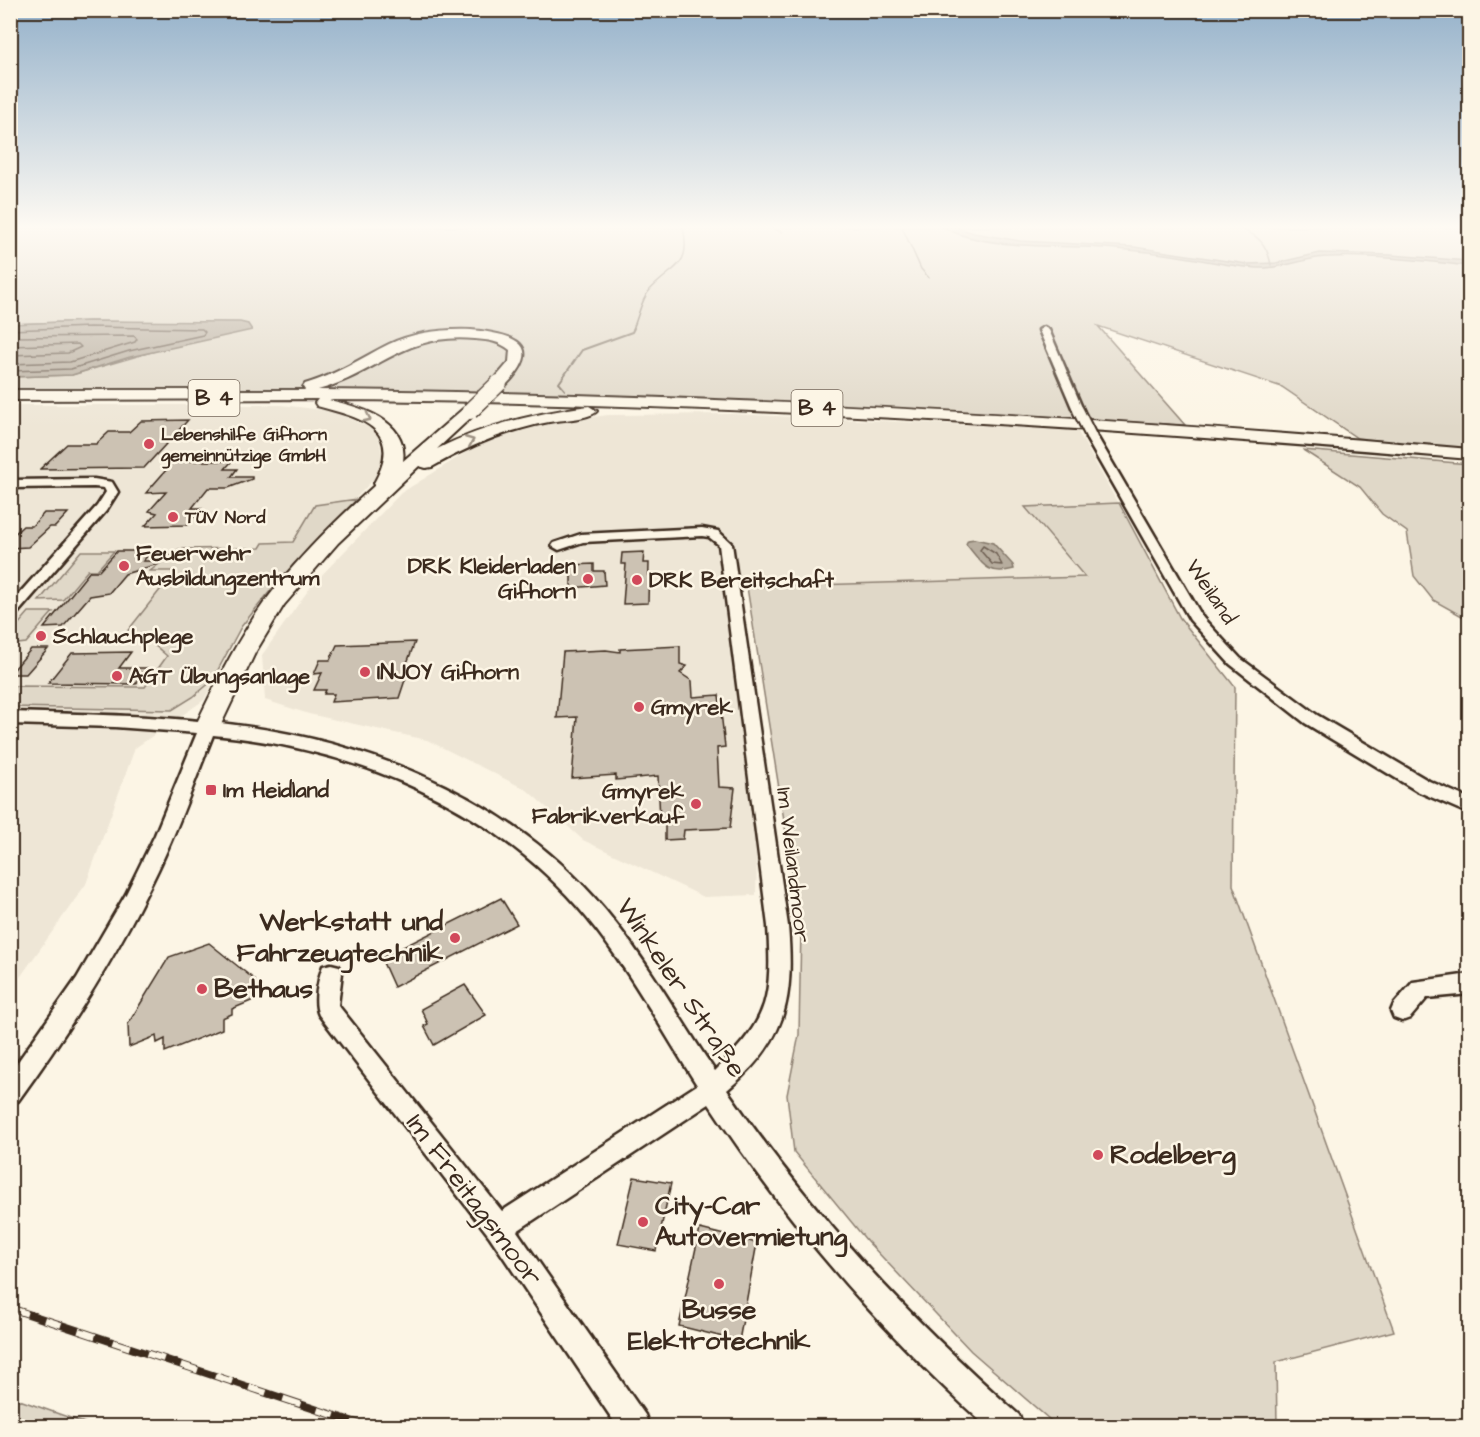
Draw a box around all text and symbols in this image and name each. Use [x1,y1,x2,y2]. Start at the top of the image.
road number: B 4 [188,380,240,416]
road number: B 4 [792,390,842,426]
one-way arrow [360,411,371,422]
place label: Lebenshilfe Gifhorn gemeinnützige GmbH [161,422,327,469]
one-way arrow [463,436,474,448]
marker: Lebenshilfe Gifhorn gemeinnützige GmbH [142,437,156,451]
place label: TÜV Nord [184,505,266,530]
marker: TÜV Nord [166,510,180,524]
place label: Feuerwehr Ausbildungzentrum [136,538,320,595]
place label: DRK Kleiderladen Gifhorn [408,551,576,607]
street label: Weiland [1178,553,1244,631]
marker: Feuerwehr Ausbildungzentrum [117,559,131,573]
place label: DRK Bereitschaft [649,565,835,596]
marker: DRK Kleiderladen Gifhorn [581,572,595,586]
marker: DRK Bereitschaft [630,573,644,587]
place label: Schlauchplege [52,621,194,653]
marker: Schlauchplege [34,629,48,643]
place label: INJOY Gifhorn [377,657,519,688]
place label: AGT Übungsanlage [129,661,310,693]
marker: INJOY Gifhorn [358,665,372,679]
marker: AGT Übungsanlage [110,669,124,683]
place label: Gmyrek [651,692,733,725]
marker: Gmyrek [632,700,646,714]
place label: Im Heidland [223,775,330,806]
place label: Gmyrek Fabrikverkauf [532,776,685,832]
marker: Im Heidland [204,783,218,797]
street label: Im Weilandmoor [768,786,818,944]
marker: Gmyrek Fabrikverkauf [689,797,703,811]
street label: Winkeler Straße [607,891,755,1085]
place label: Werkstatt und Fahrzeugtechnik [237,903,443,974]
marker: Werkstatt und Fahrzeugtechnik [448,931,462,945]
place label: Bethaus [214,970,314,1008]
marker: Bethaus [195,982,209,996]
street label: Im Freitagsmoor [396,1106,551,1295]
place label: Rodelberg [1110,1136,1236,1176]
marker: Rodelberg [1091,1148,1105,1162]
place label: City-Car Autovermietung [655,1187,847,1258]
marker: City-Car Autovermietung [636,1215,650,1229]
marker: Busse Elektrotechnik [712,1277,726,1291]
place label: Busse Elektrotechnik [628,1291,811,1360]

